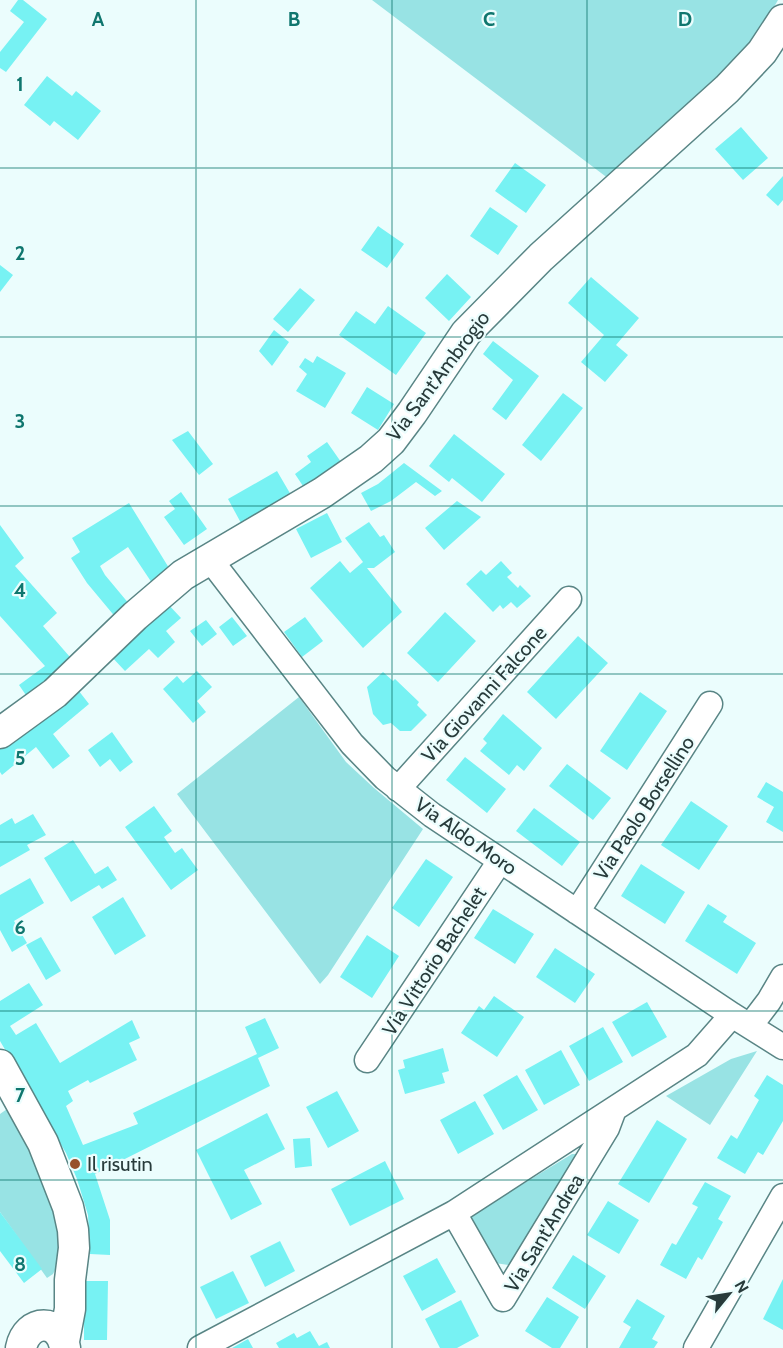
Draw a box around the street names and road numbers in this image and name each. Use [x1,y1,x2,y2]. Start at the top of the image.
street label: Via Sant'Ambrogio [381,306,495,446]
street label: Via Giovanni Falcone [416,621,552,767]
street label: Via Paolo Borsellino [588,731,700,885]
street label: Via Aldo Moro [410,792,522,880]
street label: Via Vittorio Bachelet [377,882,491,1040]
street label: Via Sant'Andrea [499,1169,589,1296]

